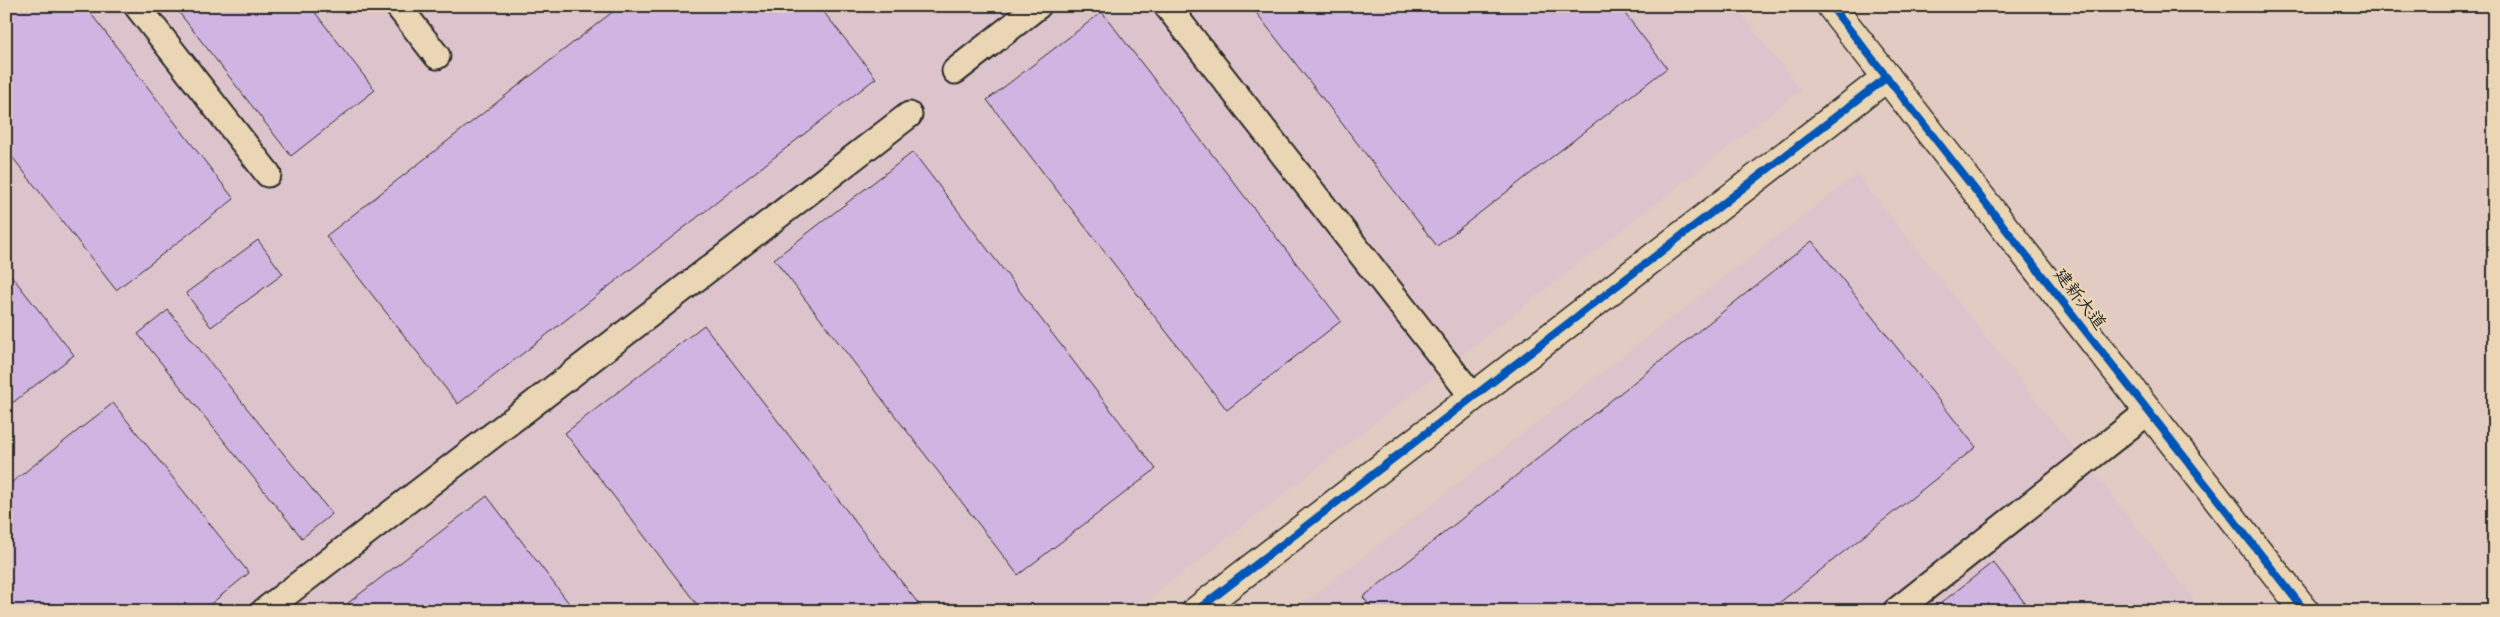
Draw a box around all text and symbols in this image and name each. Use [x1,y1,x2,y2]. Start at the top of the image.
street label: 建新大道 [2048,263,2112,335]

